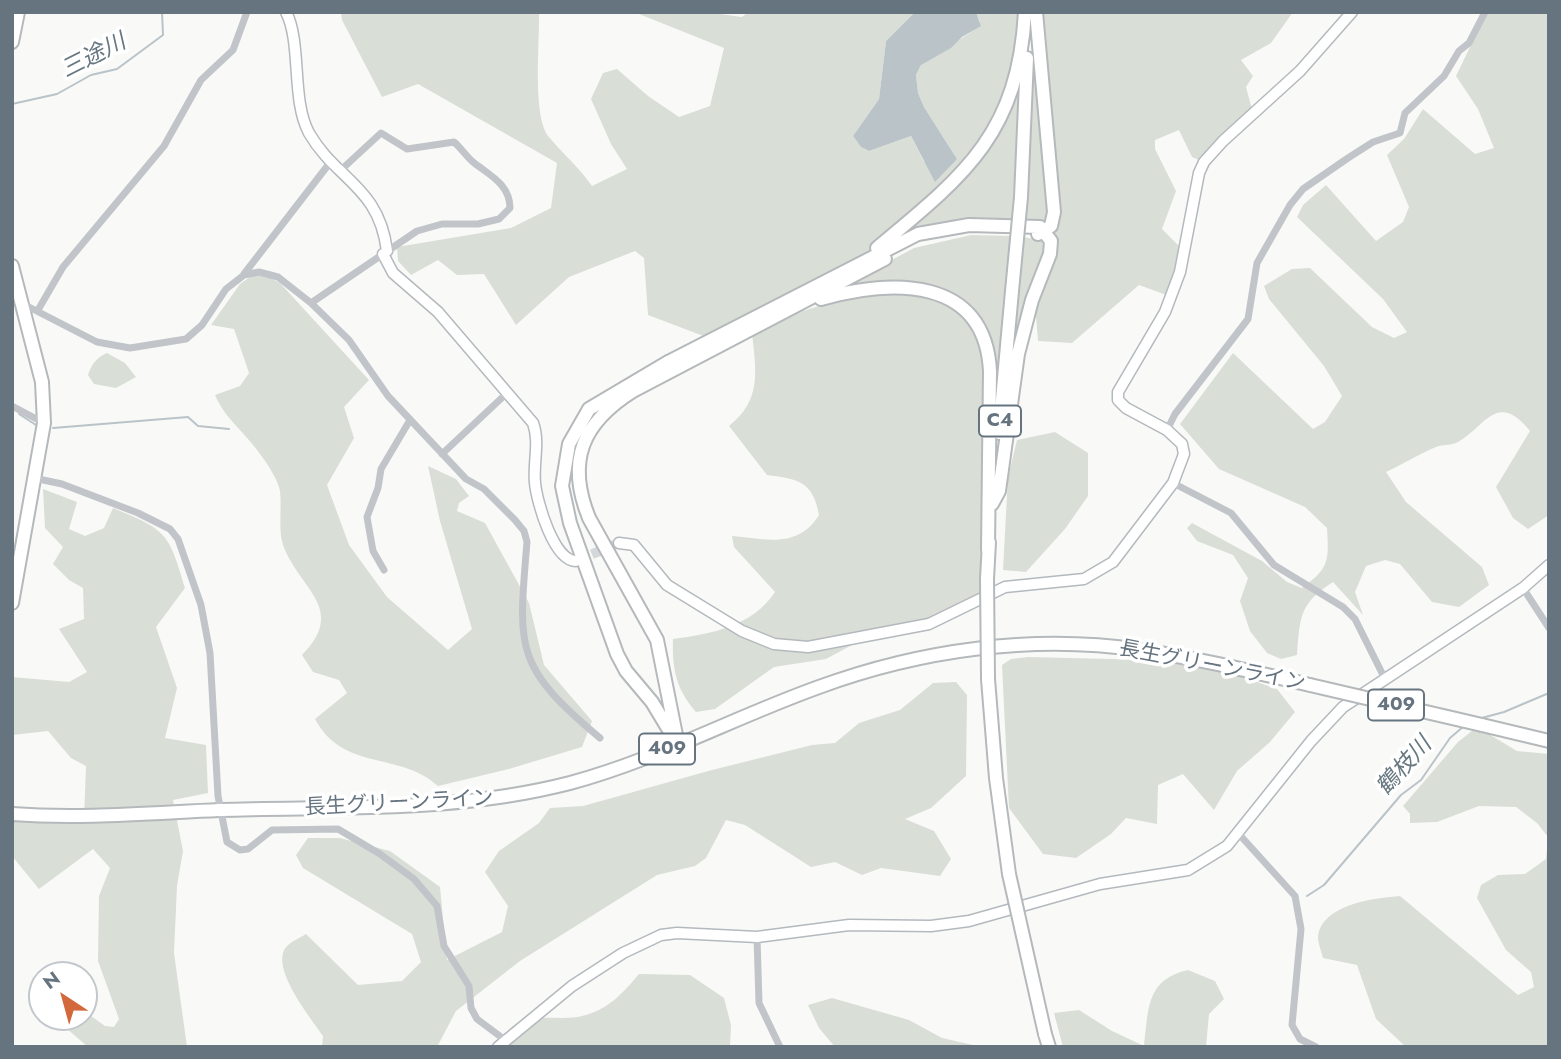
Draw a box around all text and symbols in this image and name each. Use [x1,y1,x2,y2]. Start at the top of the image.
water label: 三途川 [57,29,131,85]
road number: C4 [979,406,1021,436]
street label: 長生グリーンライン [1117,637,1307,697]
road number: 409 [1368,690,1424,720]
water label: 鶴枝川 [1372,732,1438,802]
road number: 409 [639,734,695,764]
street label: 長生グリーンライン [304,786,494,822]
north arrow [28,961,98,1031]
text: N [37,965,66,996]

